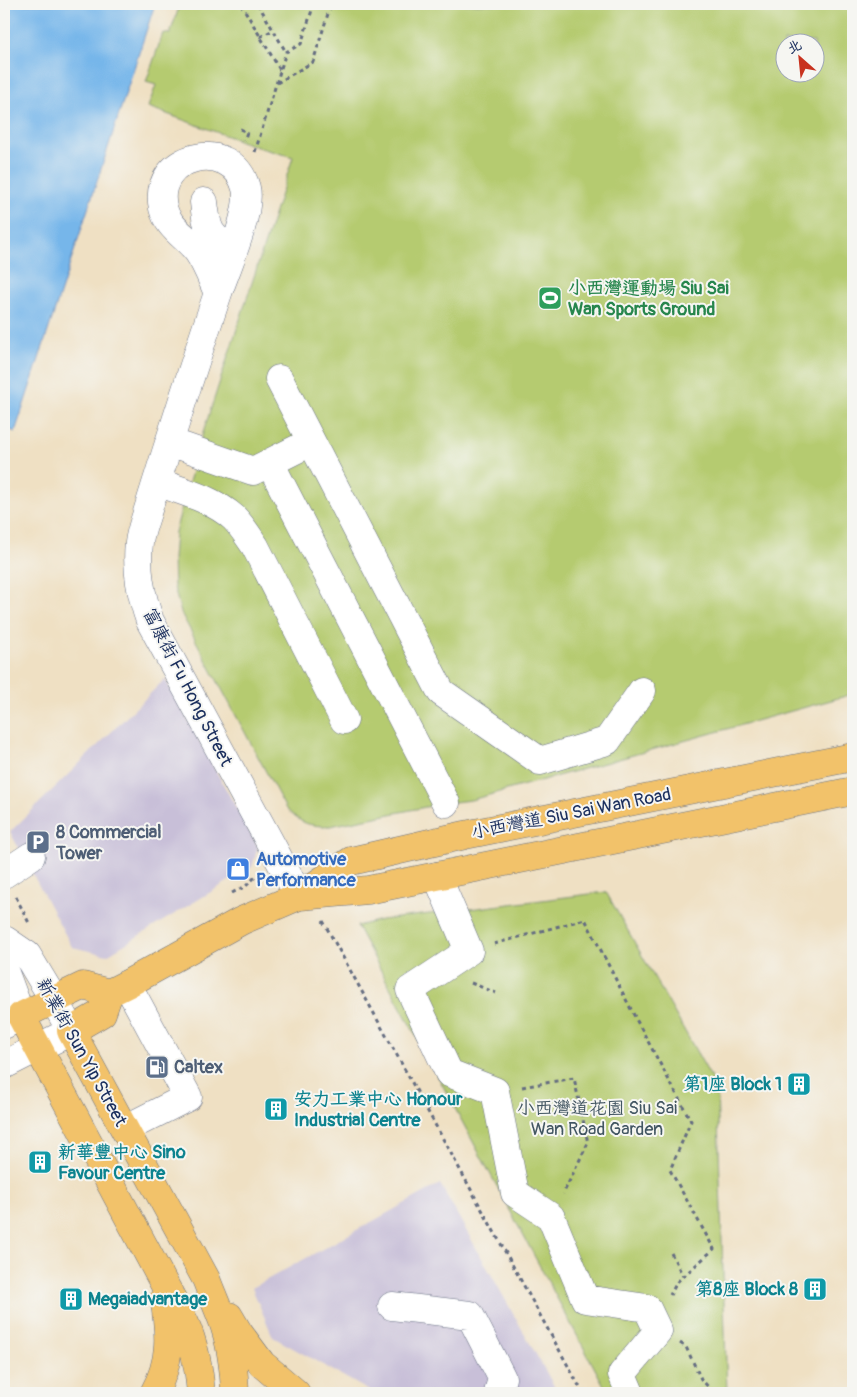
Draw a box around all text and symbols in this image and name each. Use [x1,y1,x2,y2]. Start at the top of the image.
north arrow [774,32,824,82]
text: 北 [784,36,804,58]
place label: 小西灣運動場 Siu Sai Wan Sports Ground [568,277,729,321]
sports icon: 小西灣運動場 Siu Sai Wan Sports Ground [537,285,563,311]
street label: 富康街 Fu Hong Street [138,604,238,771]
street label: 小西灣道 Siu Sai Wan Road [469,783,673,844]
place label: 8 Commercial Tower [55,821,161,865]
parking icon: 8 Commercial Tower [25,829,51,855]
place label: Automotive Performance [256,848,357,892]
shop icon: Automotive Performance [225,856,251,882]
street label: 新業街 Sun Yip Street [31,974,132,1131]
fuel station icon: Caltex [144,1054,170,1080]
place label: Caltex [174,1056,223,1079]
building icon: 第1座 Block 1 [786,1071,812,1097]
place label: 第1座 Block 1 [683,1073,782,1096]
place label: 安力工業中心 Honour Industrial Centre [294,1088,463,1132]
building icon: 安力工業中心 Honour Industrial Centre [263,1096,289,1122]
park label: 小西灣道花園 Siu Sai Wan Road Garden [517,1097,677,1141]
place label: 新華豐中心 Sino Favour Centre [58,1141,186,1185]
building icon: 新華豐中心 Sino Favour Centre [27,1149,53,1175]
building icon: 第8座 Block 8 [802,1276,828,1302]
place label: 第8座 Block 8 [695,1278,798,1301]
building icon: Megaiadvantage [58,1286,84,1312]
place label: Megaiadvantage [88,1288,208,1311]

